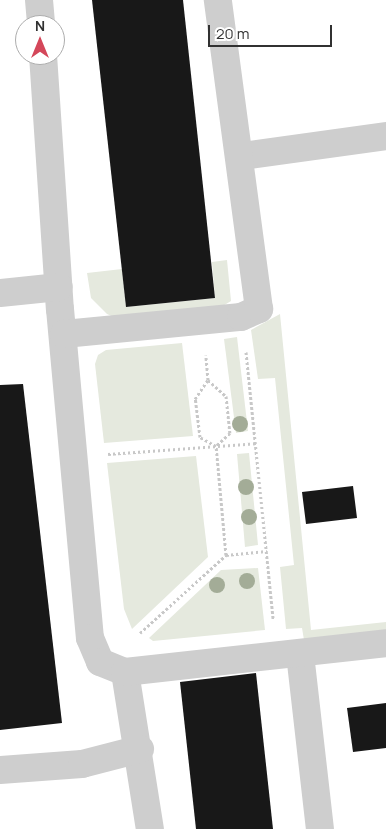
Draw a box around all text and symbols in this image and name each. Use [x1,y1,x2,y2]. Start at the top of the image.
north arrow [15,15,65,65]
scale bar [211,15,335,47]
text: N [35,16,45,35]
text: 20 m [216,23,249,44]

